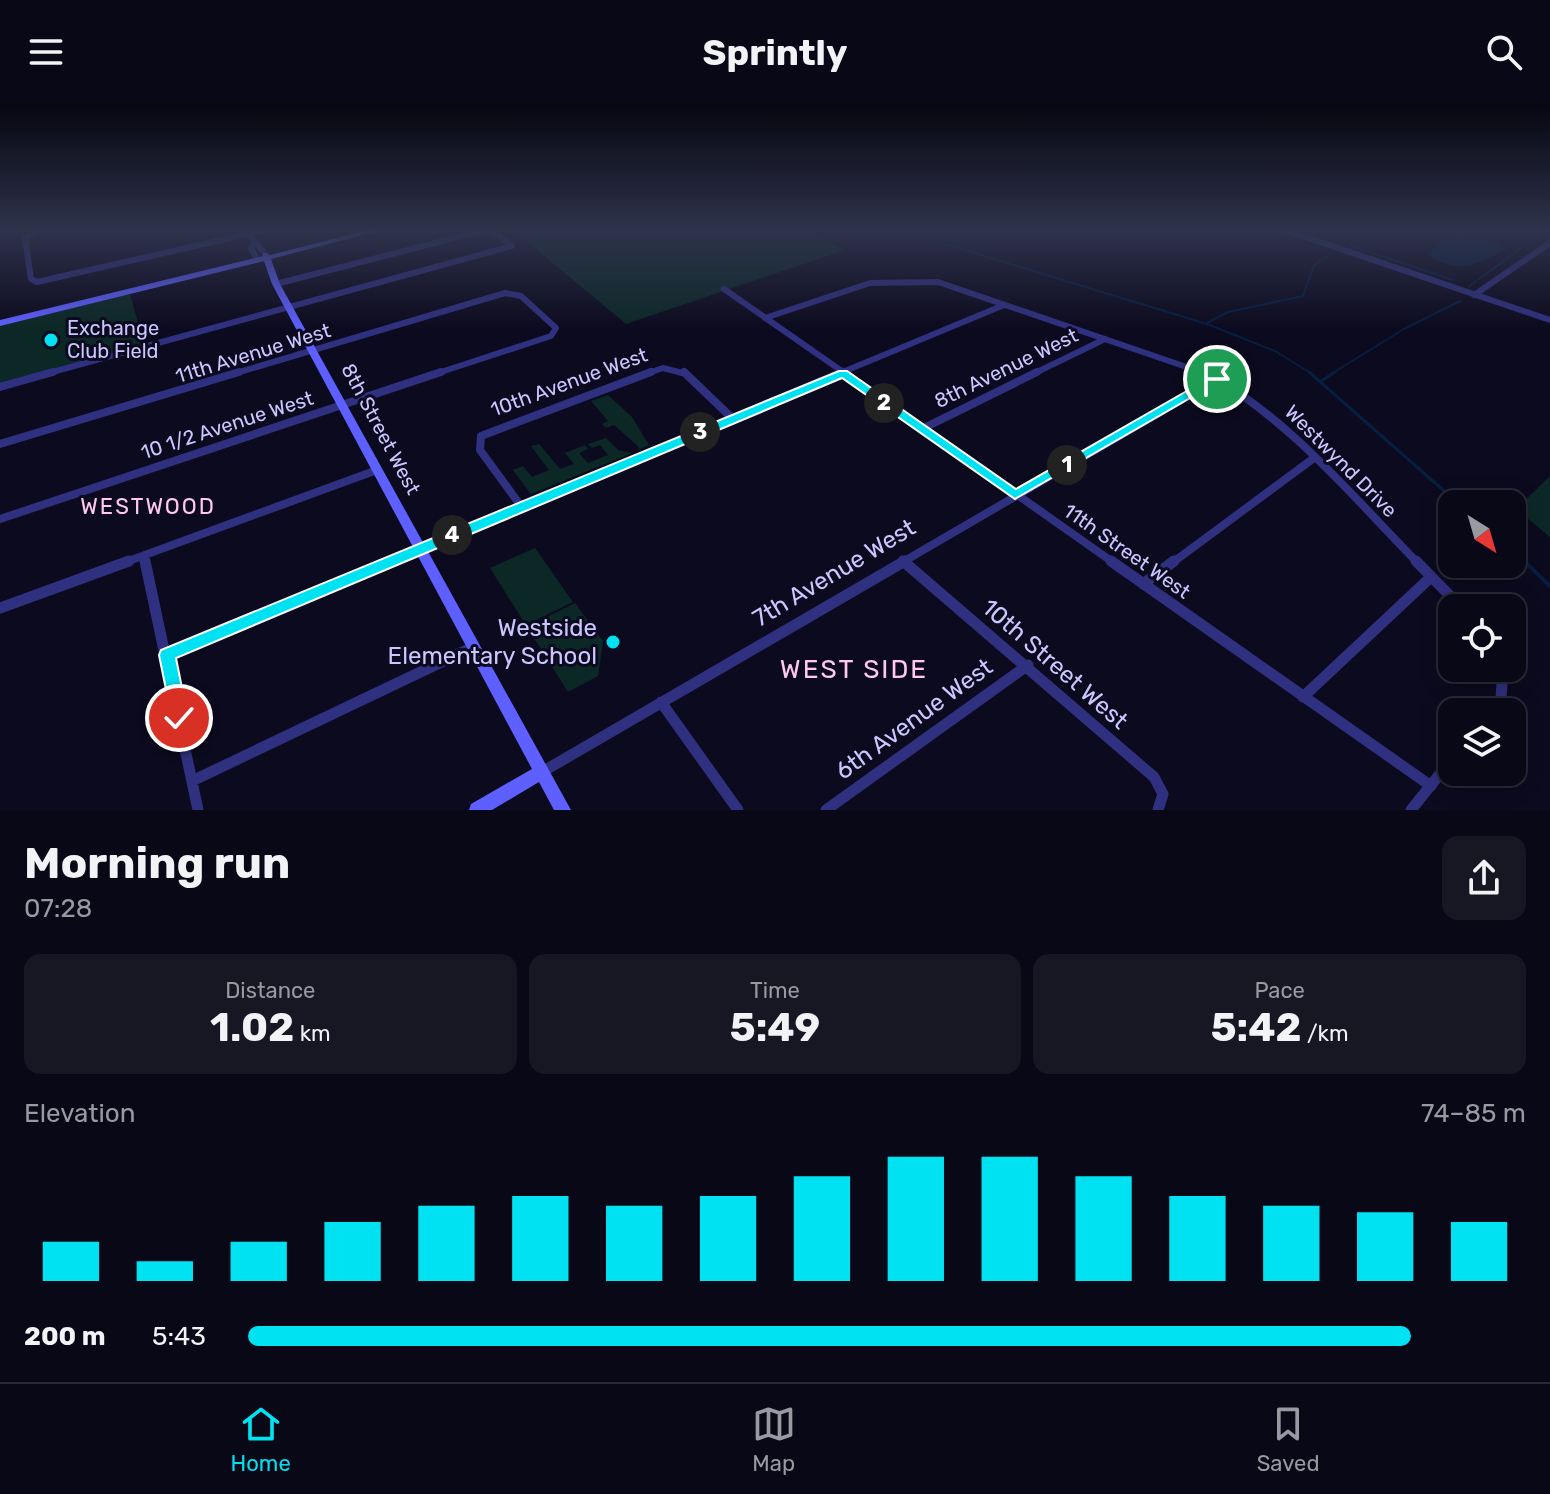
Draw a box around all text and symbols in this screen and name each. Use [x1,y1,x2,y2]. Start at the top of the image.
icon: menu [24,30,68,74]
icon: search [1482,30,1526,74]
text: Sprintly [703,31,847,74]
place label: Exchange Club Field [67,316,159,363]
street label: 11th Avenue West [173,318,334,388]
street label: 8th Avenue West [930,323,1082,413]
marker: Exchange Club Field [42,331,60,349]
street label: 10th Avenue West [487,342,651,422]
pin [1183,345,1251,413]
icon: arrive [1195,357,1239,401]
street label: 8th Street West [336,359,426,499]
pin: 2 [864,383,904,423]
street label: 10 1/2 Avenue West [138,386,316,464]
text: 2 [877,389,891,416]
street label: Westwynd Drive [1280,400,1402,522]
pin: 3 [680,412,720,452]
text: 3 [693,418,707,445]
pin: 1 [1047,445,1087,485]
text: 1 [1062,451,1072,478]
north arrow [1438,490,1526,578]
map controls [1438,490,1526,786]
district label: WESTWOOD [80,493,216,520]
street label: 11th Street West [1059,498,1195,604]
street label: 7th Avenue West [748,513,920,633]
pin: 4 [432,515,472,555]
text: 4 [444,521,460,548]
street label: 10th Street West [976,593,1134,735]
button: locate [1438,594,1526,682]
place label: Westside Elementary School [388,614,597,670]
marker: Westside Elementary School [604,633,622,651]
street label: 6th Avenue West [830,653,998,785]
district label: WEST SIDE [780,654,928,685]
pin [145,684,213,752]
icon: check [157,696,201,740]
button: layers [1438,698,1526,786]
button: share [1442,836,1526,920]
text: Morning run [24,837,290,889]
text: 07:28 [24,893,92,924]
text: Distance [225,977,315,1004]
text: Time [750,977,800,1004]
text: Pace [1254,977,1305,1004]
text: 1.02 [210,1004,294,1051]
text: 5:49 [730,1004,820,1051]
text: 5:42 [1211,1004,1302,1051]
text: km [294,1020,331,1047]
text: /km [1302,1020,1349,1047]
text: Elevation [24,1098,135,1129]
text: 74–85 m [1421,1098,1526,1129]
text: 200 m [24,1321,106,1352]
text: 5:43 [152,1321,206,1352]
tab: Home [230,1402,291,1477]
tab: Map [752,1402,796,1477]
tab: Saved [1257,1402,1319,1477]

